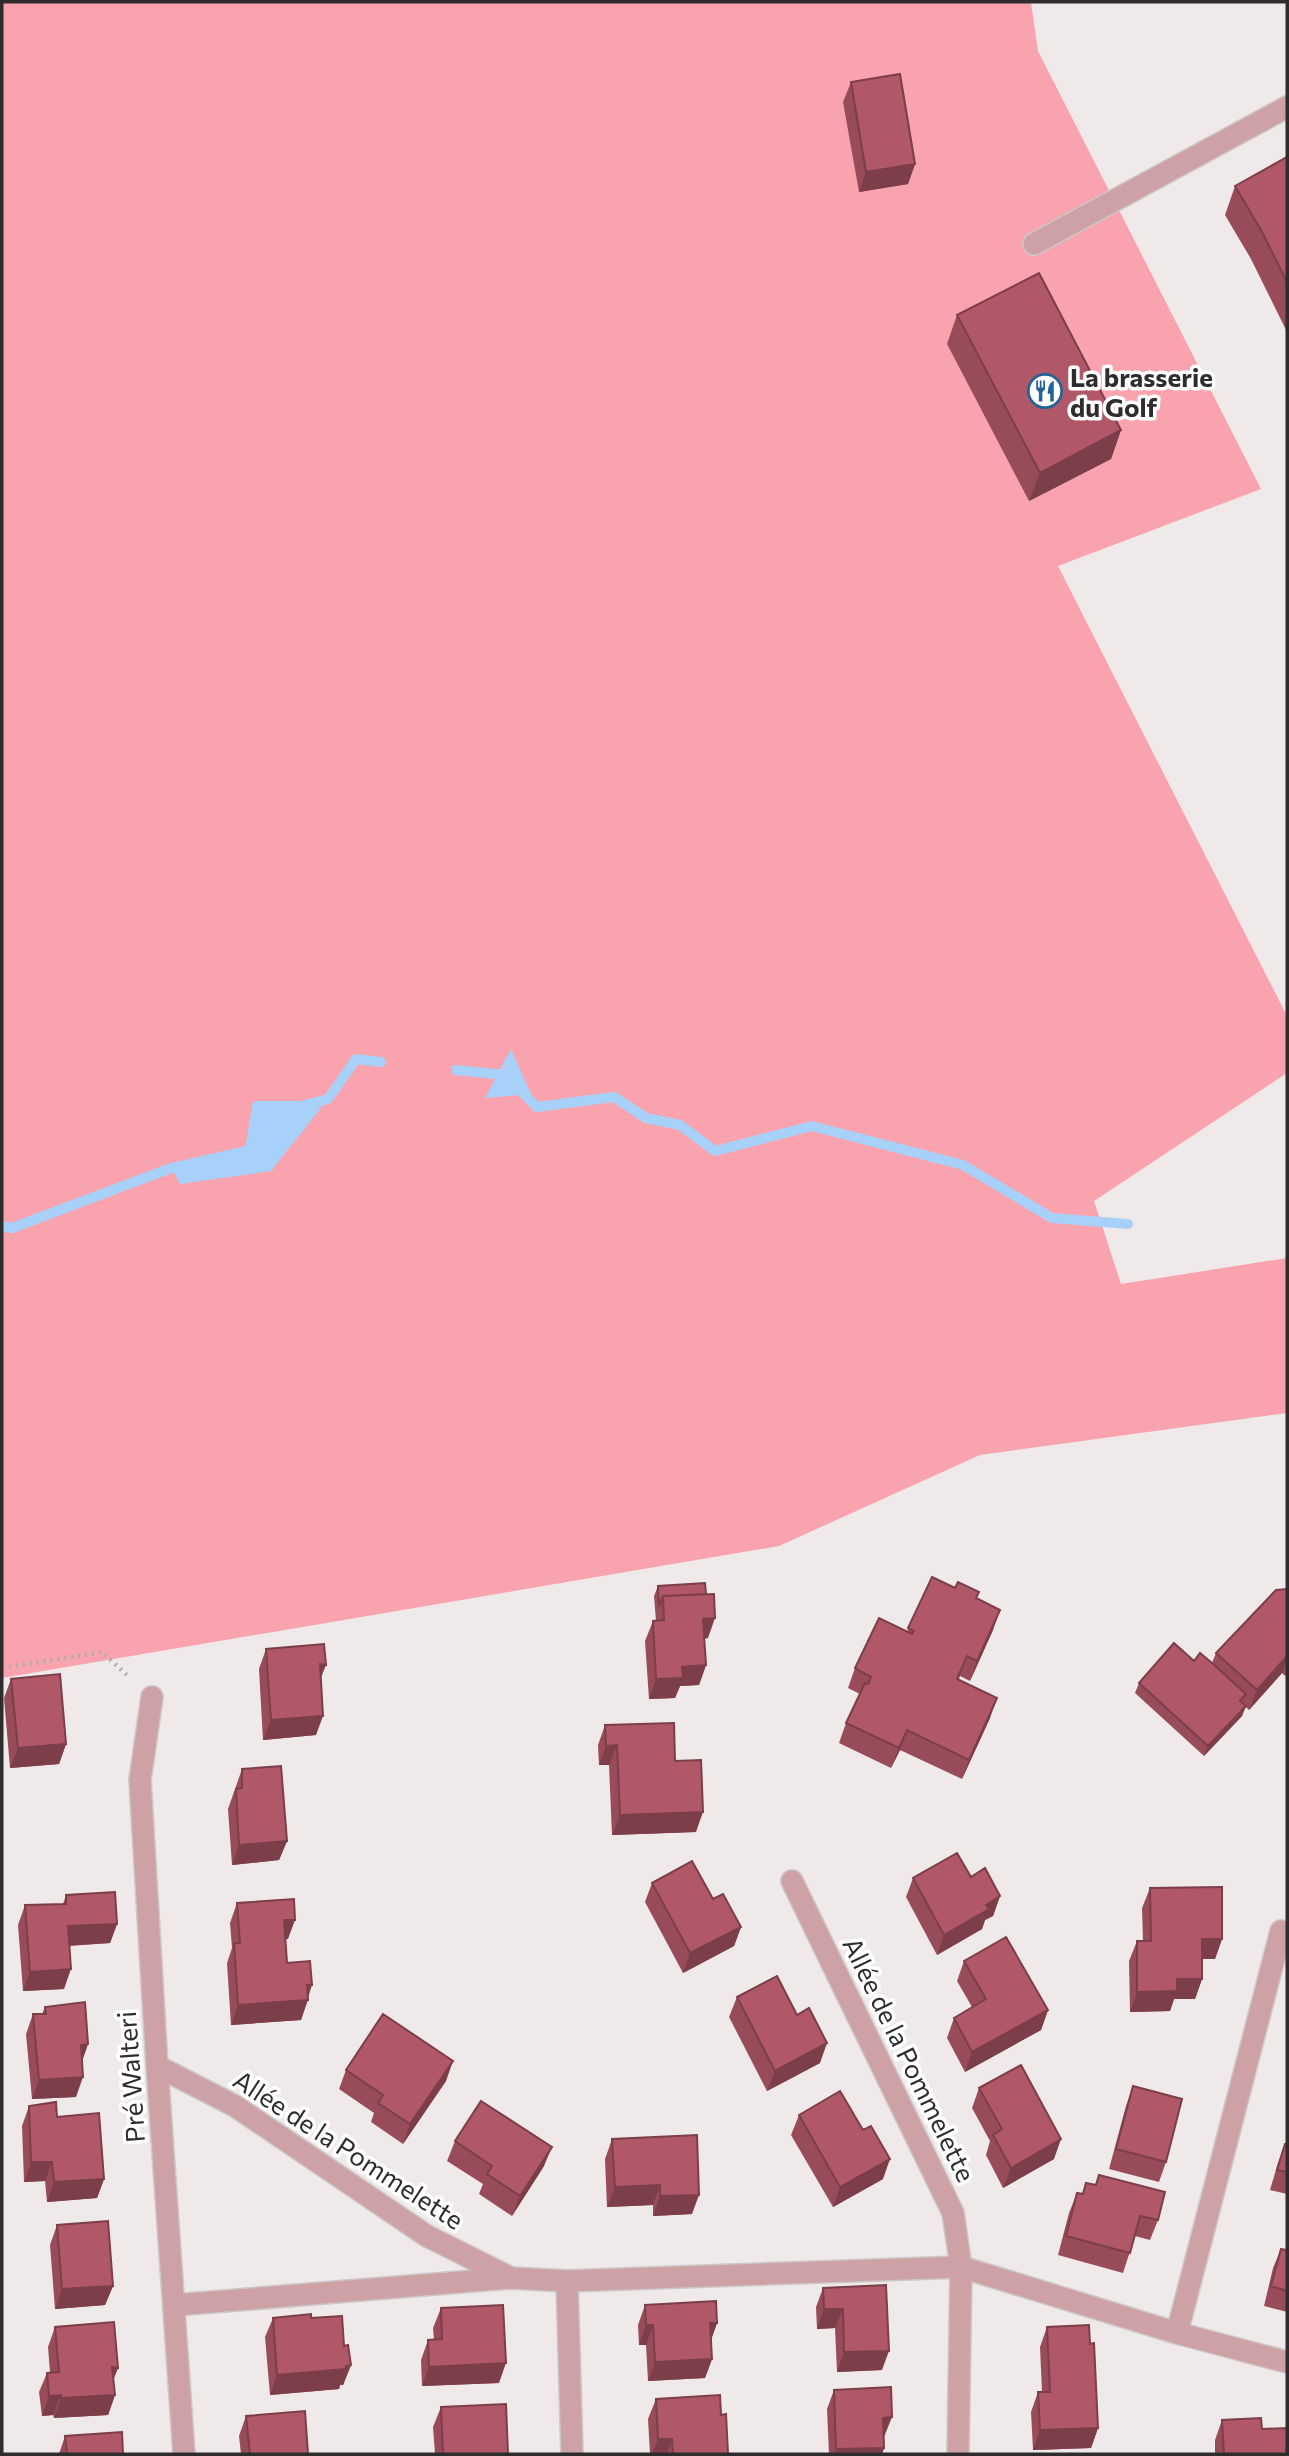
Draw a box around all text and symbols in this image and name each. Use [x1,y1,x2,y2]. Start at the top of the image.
place label: La brasserie du Golf [1070,361,1213,422]
restaurant icon: La brasserie du Golf [1026,372,1064,410]
street label: Allée de la Pommelette [837,1932,983,2186]
street label: Pré Walteri [110,2010,150,2144]
street label: Allée de la Pommelette [228,2063,470,2235]

